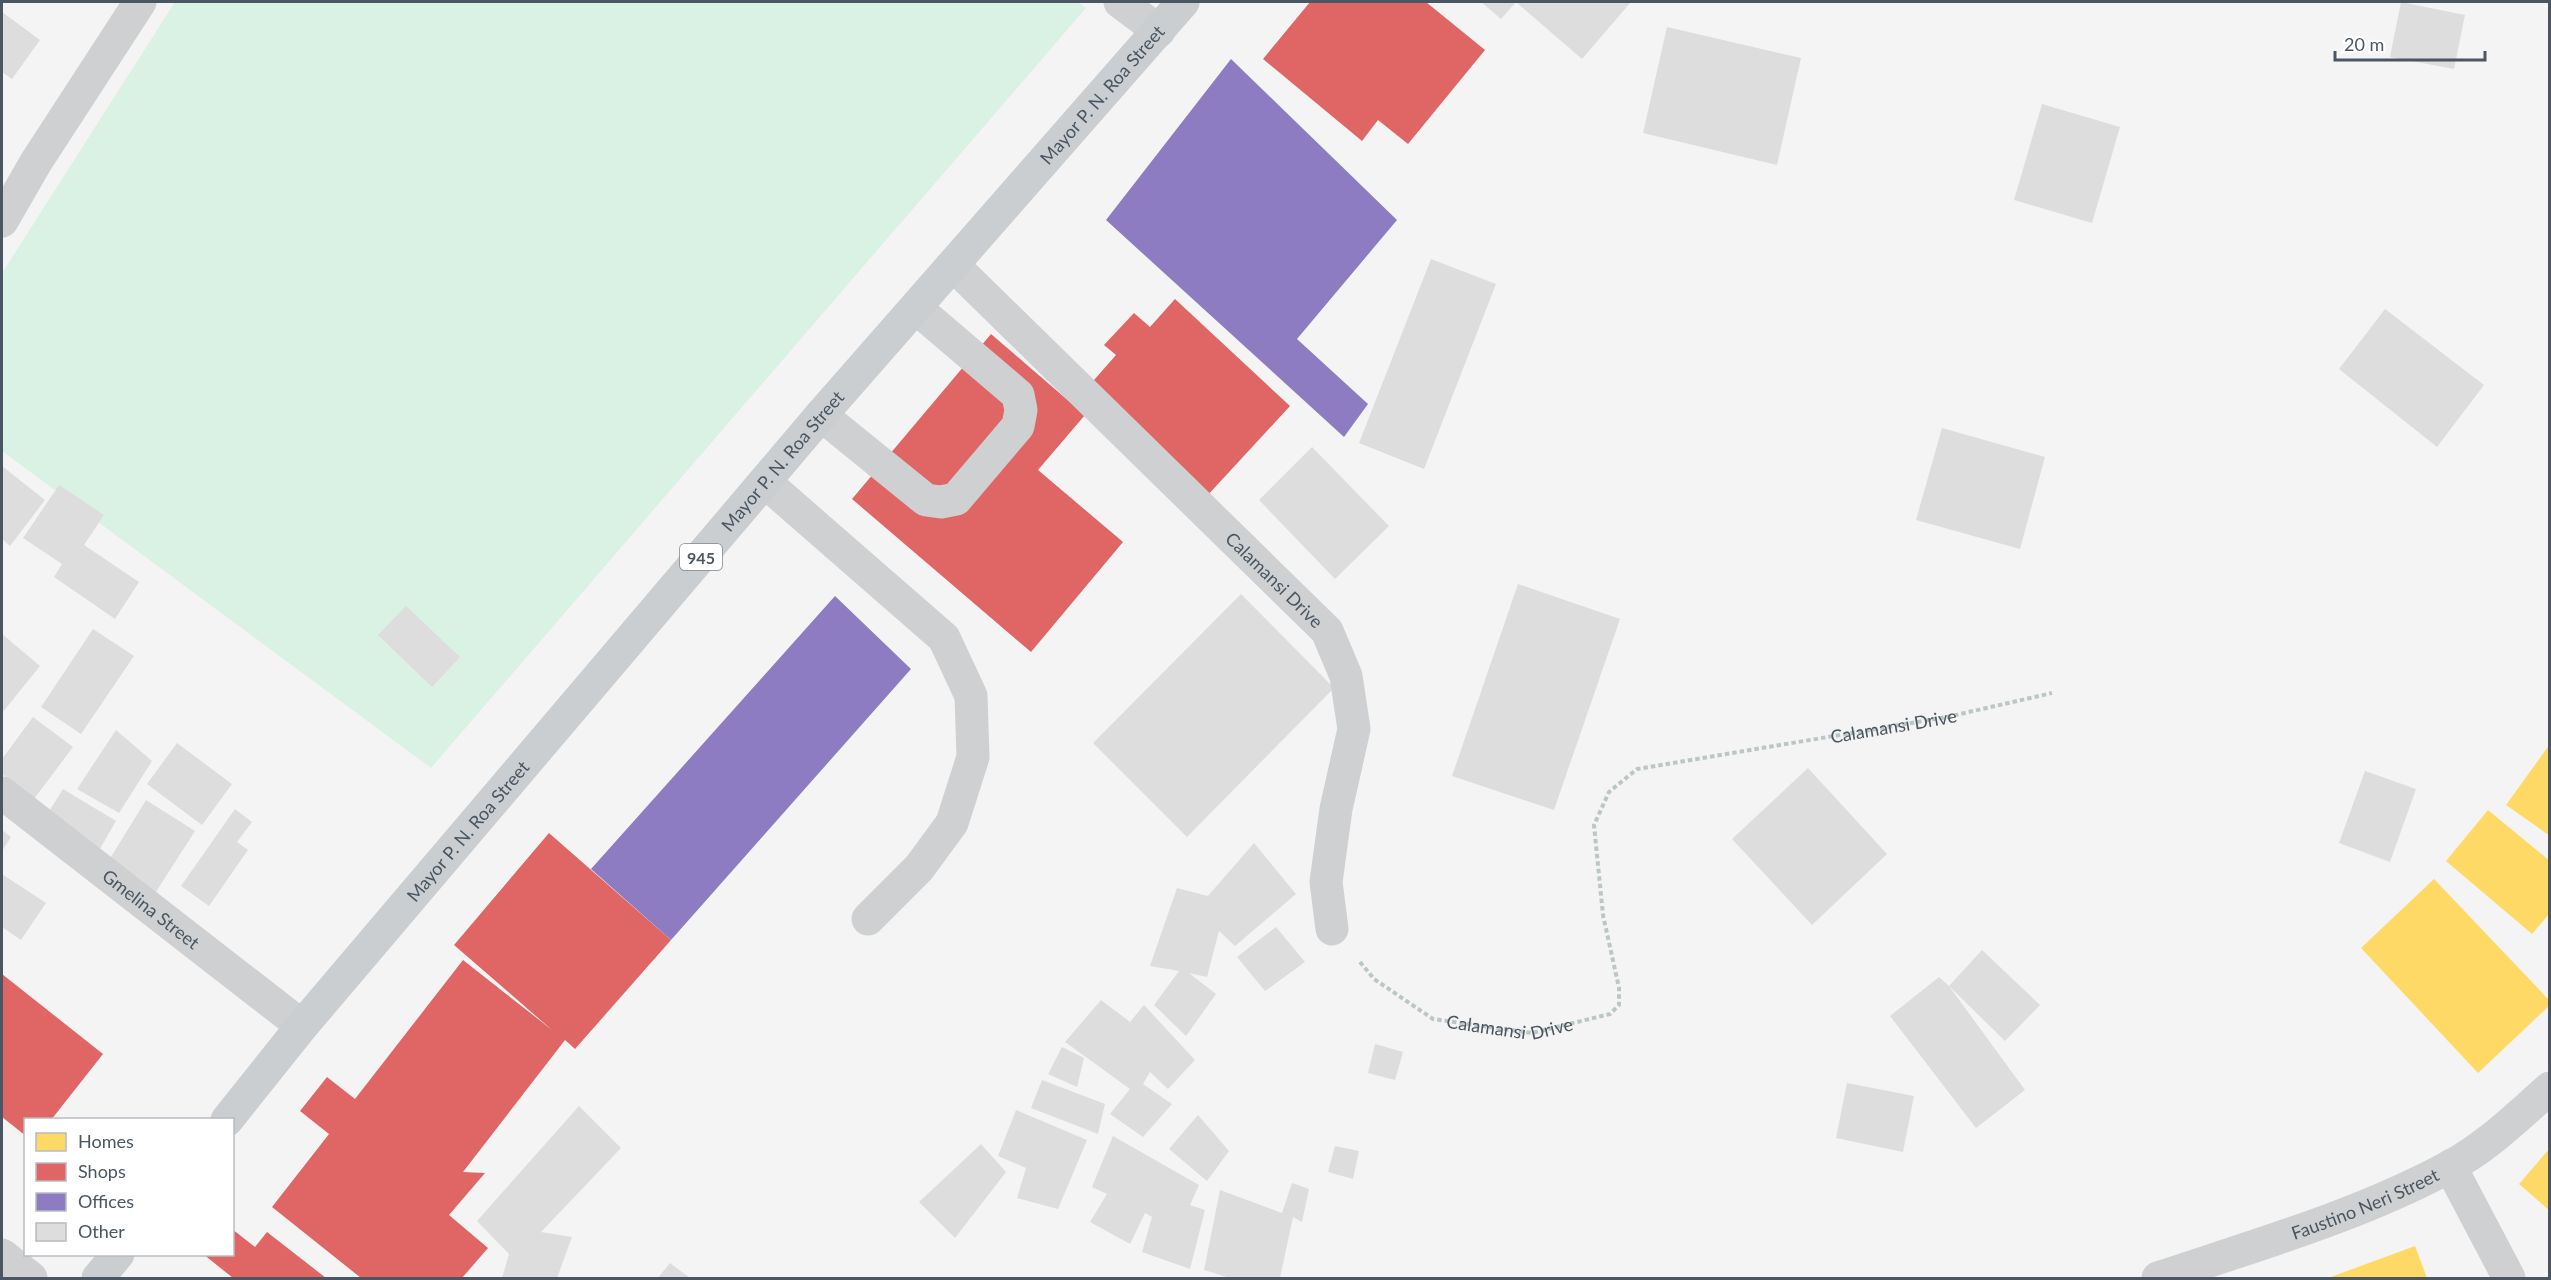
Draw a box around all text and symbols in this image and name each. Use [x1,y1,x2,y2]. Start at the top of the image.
street label: Mayor P. N. Roa Street [1035,20,1169,169]
scale bar [2335,24,2485,62]
text: 20 m [2344,33,2384,55]
street label: Mayor P. N. Roa Street [716,386,849,535]
street label: Calamansi Drive [1221,527,1328,632]
road number: 945 [680,544,722,570]
street label: Calamansi Drive [1829,704,1959,747]
street label: Mayor P. N. Roa Street [402,756,534,906]
street label: Gmelina Street [98,864,205,954]
street label: Calamansi Drive [1445,1010,1575,1044]
legend [24,1118,234,1256]
text: Homes [78,1130,134,1152]
text: Shops [78,1160,126,1182]
street label: Faustino Neri Street [2288,1163,2443,1244]
text: Offices [78,1190,134,1212]
text: Other [78,1220,125,1242]

